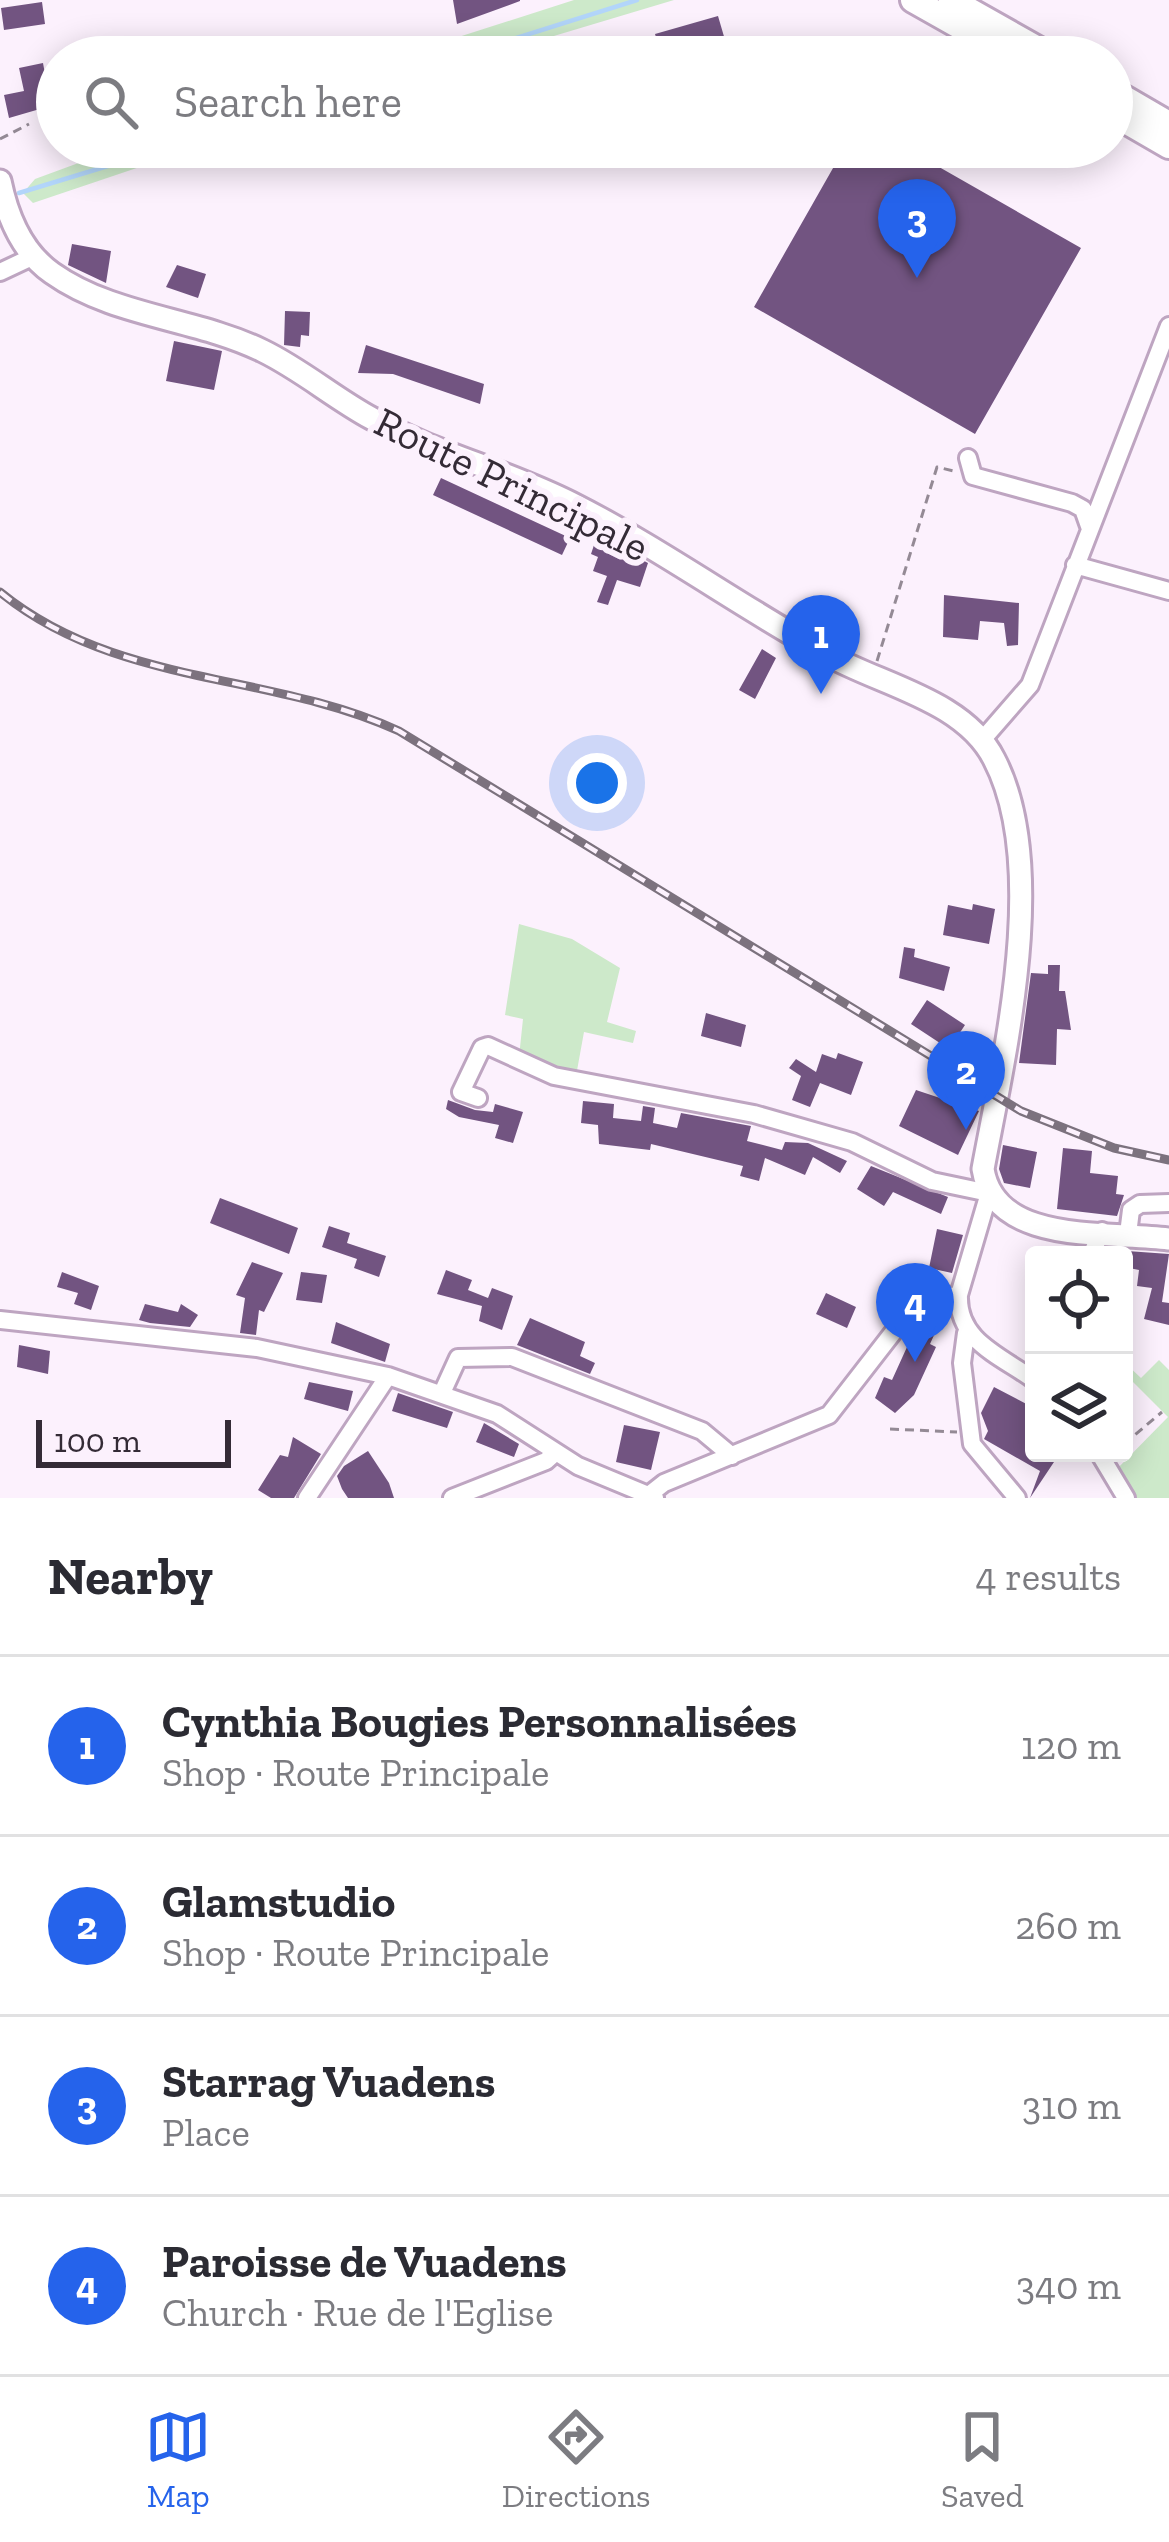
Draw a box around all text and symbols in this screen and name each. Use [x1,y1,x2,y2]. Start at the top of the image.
search box [36,36,1133,168]
icon: search [78,69,144,135]
text: Search here [174,75,402,129]
pin: 3 [878,179,956,278]
street label: Route Principale [367,396,657,572]
pin: 1 [782,595,860,694]
your location [567,753,627,813]
pin: 2 [927,1031,1005,1130]
map controls [1025,1246,1133,1462]
button: locate [1025,1246,1133,1354]
pin: 4 [876,1263,954,1362]
button: layers [1025,1354,1133,1462]
scale bar [36,1414,231,1467]
text: 100 m [54,1421,141,1460]
text: Nearby [48,1546,213,1607]
text: 4 results [976,1553,1121,1600]
text: Cynthia Bougies Personnalisées [162,1695,797,1749]
text: 1 [79,1722,95,1769]
text: 120 m [1021,1722,1121,1769]
text: Shop · Route Principale [162,1749,549,1796]
text: Glamstudio [162,1875,395,1929]
text: 2 [77,1902,97,1949]
text: 260 m [1015,1902,1121,1949]
text: Shop · Route Principale [162,1929,549,1976]
text: Starrag Vuadens [162,2055,495,2109]
text: 3 [77,2082,97,2129]
text: 310 m [1022,2082,1121,2129]
text: Place [162,2109,250,2156]
text: Paroisse de Vuadens [162,2235,567,2289]
text: 4 [76,2262,98,2309]
text: 340 m [1016,2262,1121,2309]
text: Church · Rue de l'Eglise [162,2289,553,2336]
tab: Map [145,2404,211,2515]
tab: Directions [502,2404,651,2515]
tab: Saved [941,2404,1024,2515]

